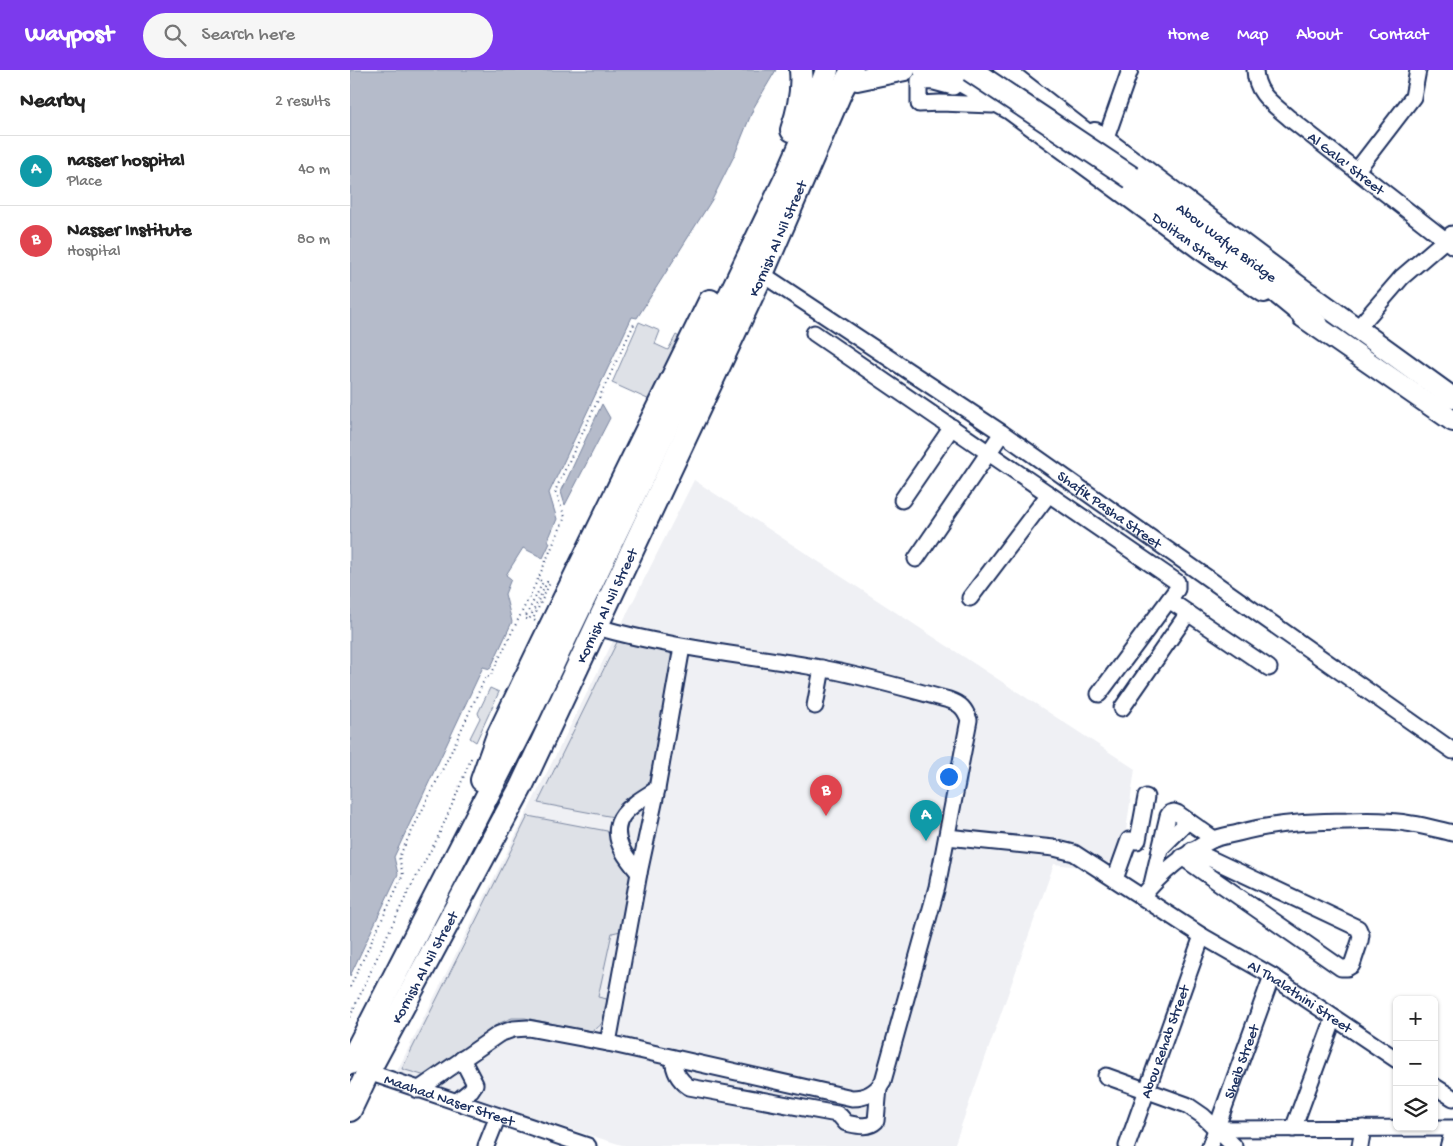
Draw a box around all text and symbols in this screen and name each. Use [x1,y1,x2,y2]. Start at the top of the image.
search box [143,13,493,58]
text: Waypost [25,21,113,50]
icon: search [161,21,189,49]
text: Search here [201,24,295,47]
text: Home [1167,25,1209,46]
text: Map [1237,25,1268,46]
text: About [1296,25,1342,46]
text: Contact [1370,25,1428,46]
text: Nearby [20,90,85,115]
text: 2 results [275,93,330,112]
street label: Al Gala' Street [1303,129,1389,201]
text: nasser hospital [67,150,185,173]
text: A [31,161,41,180]
text: 40 m [298,161,330,180]
text: Place [67,173,102,192]
street label: Kornish Al Nil Street [746,177,813,300]
street label: Abou Wafya Bridge [1172,200,1280,287]
street label: Dolitan Street [1147,209,1232,277]
text: Nasser Institute [67,220,192,243]
text: B [32,231,40,250]
text: 80 m [297,231,330,250]
text: Hospital [67,243,121,262]
street label: Shafik Pasha Street [1053,468,1166,555]
street label: Kornish Al Nil Street [573,544,643,667]
your location [936,764,962,790]
pin: B [810,775,842,816]
pin: A [910,800,942,841]
street label: Kornish Al Nil Street [389,907,464,1027]
street label: Al Thalathini Street [1244,957,1356,1039]
street label: Abou Rehab Street [1138,981,1195,1101]
map controls [1393,996,1438,1131]
button: + [1393,996,1438,1041]
street label: Sheib Street [1221,1021,1265,1102]
button: − [1393,1041,1438,1086]
street label: Maahad Naser Street [381,1071,518,1132]
button: layers [1393,1086,1438,1131]

